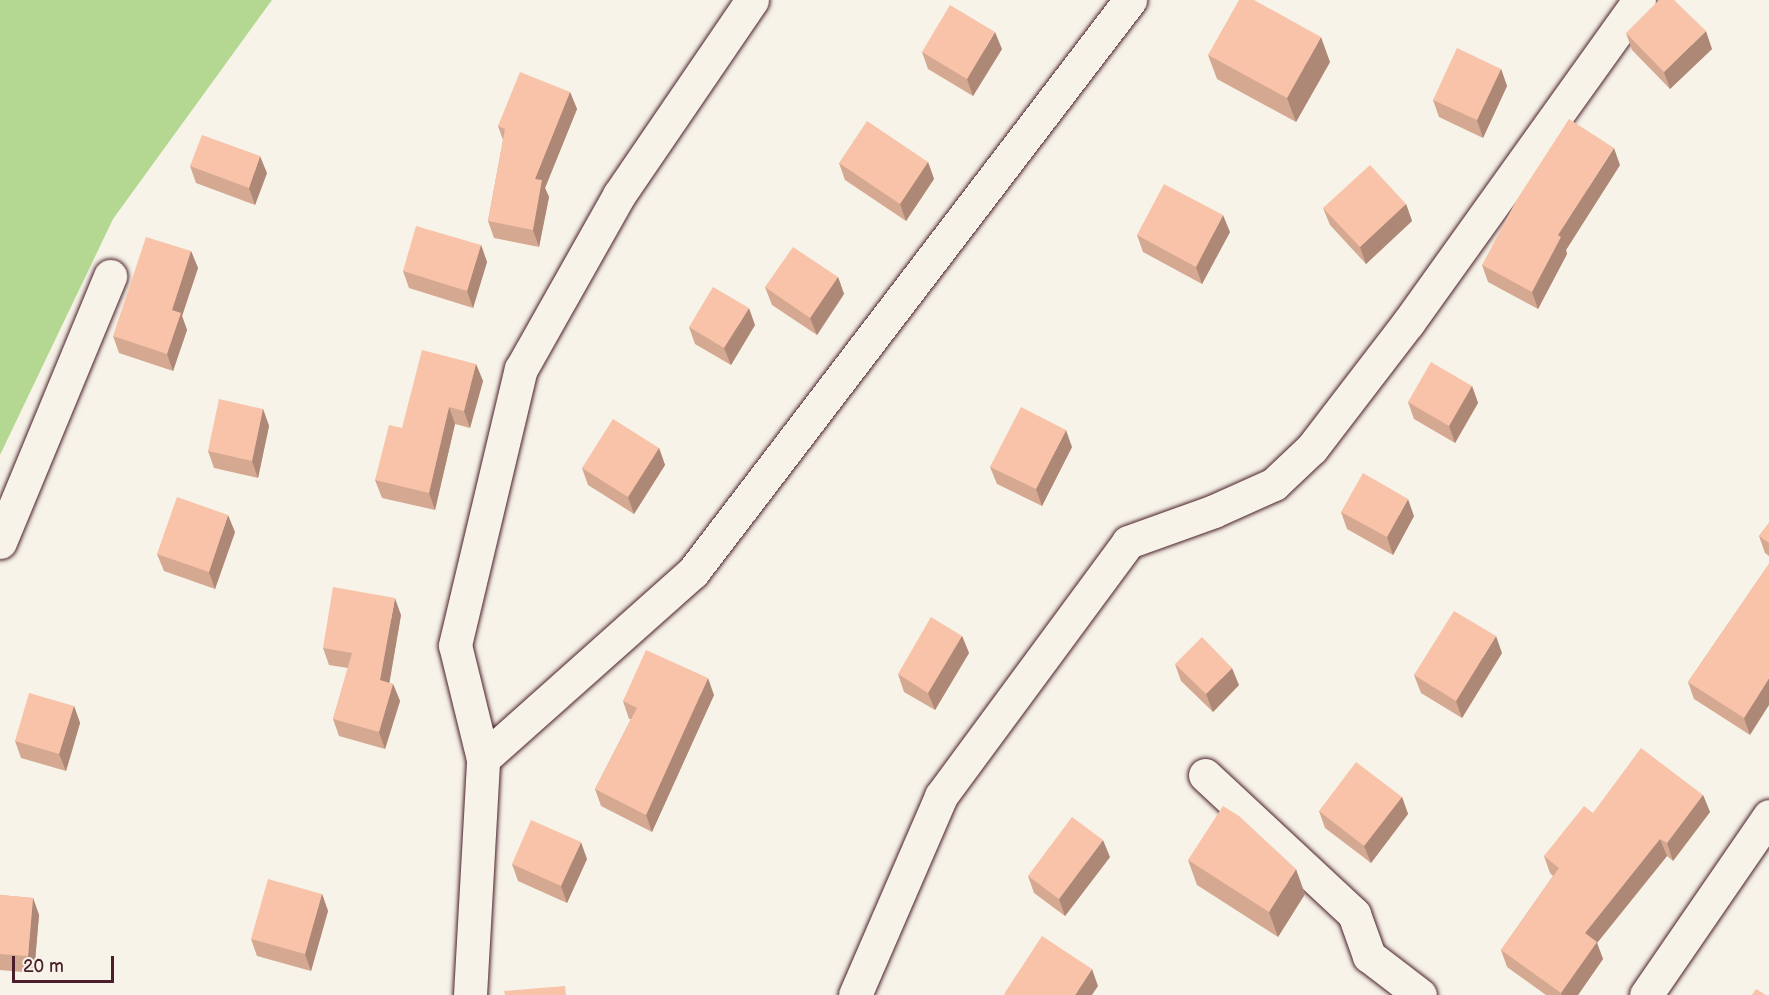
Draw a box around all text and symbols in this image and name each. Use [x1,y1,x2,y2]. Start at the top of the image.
scale bar [15,944,117,982]
text: 20 m [23,956,64,977]

